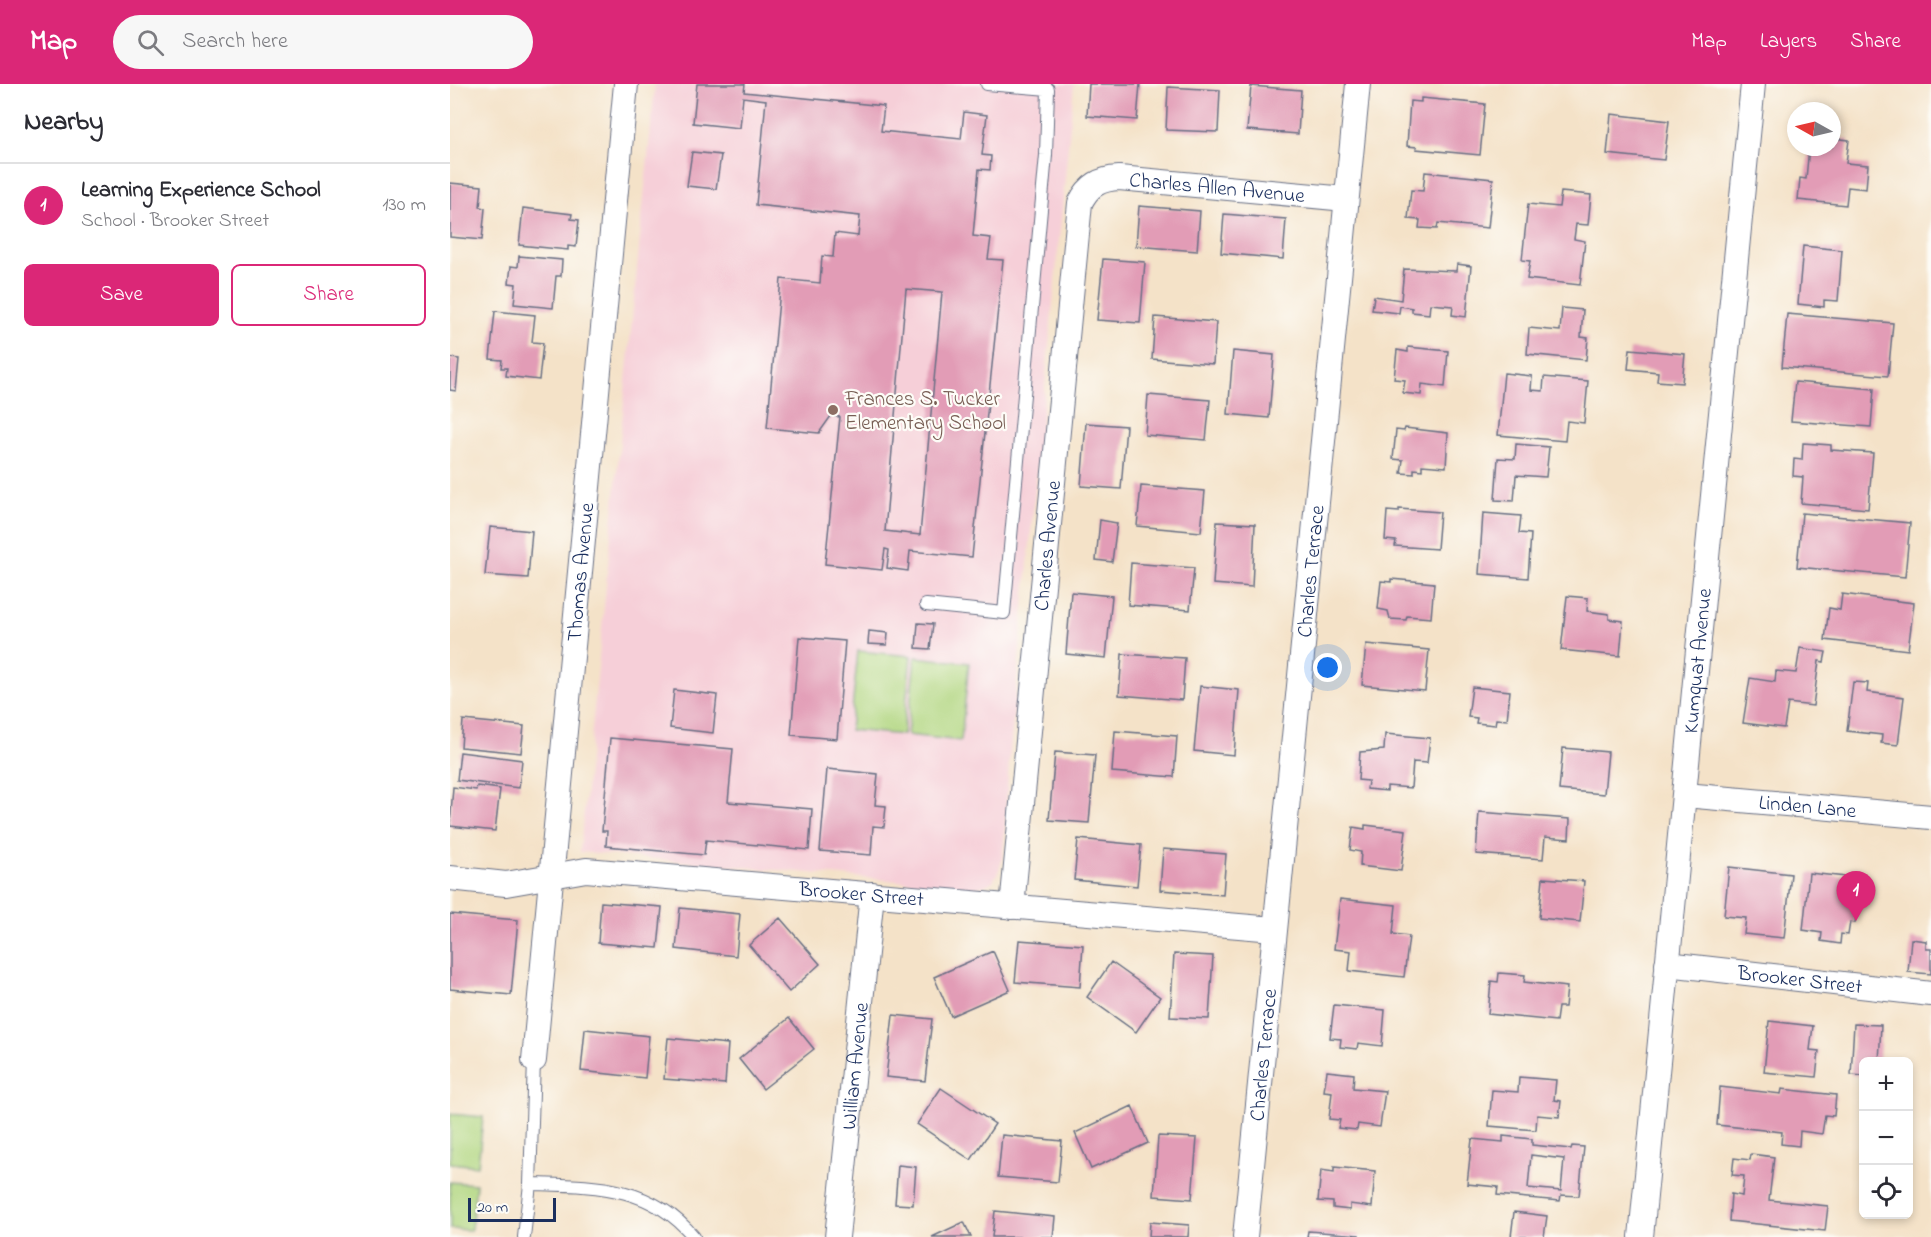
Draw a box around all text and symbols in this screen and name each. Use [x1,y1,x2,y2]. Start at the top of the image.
search box [113,15,533,69]
text: Map [30,22,77,63]
icon: search [134,26,167,59]
text: Search here [182,26,288,58]
text: Map [1691,27,1727,57]
text: Layers [1760,27,1817,57]
text: Share [1850,27,1901,57]
north arrow [1787,102,1841,156]
text: Nearby [24,104,103,142]
street label: Charles Allen Avenue [1128,166,1307,212]
text: Learning Experience School [81,175,321,207]
text: 1 [40,191,47,220]
text: 130 m [382,191,426,220]
text: School · Brooker Street [81,207,269,236]
button: Save [24,264,219,326]
button: Share [231,264,426,326]
place label: Frances S. Tucker Elementary School [844,385,1006,441]
marker: Frances S. Tucker Elementary School [826,403,840,417]
street label: Charles Avenue [1028,479,1070,613]
street label: Thomas Avenue [561,501,604,643]
street label: Charles Terrace [1291,503,1334,639]
street label: Kumquat Avenue [1677,586,1721,735]
your location [1313,653,1342,682]
street label: Linden Lane [1757,789,1858,827]
pin: 1 [1836,872,1876,921]
street label: Brooker Street [797,875,925,916]
street label: Brooker Street [1735,959,1864,1003]
street label: Charles Terrace [1243,987,1286,1123]
street label: William Avenue [835,1000,878,1131]
map controls [1859,1057,1913,1219]
button: + [1859,1057,1913,1111]
button: − [1859,1111,1913,1165]
button: locate [1859,1165,1913,1219]
scale bar [468,1195,556,1222]
text: 20 m [477,1196,508,1220]

